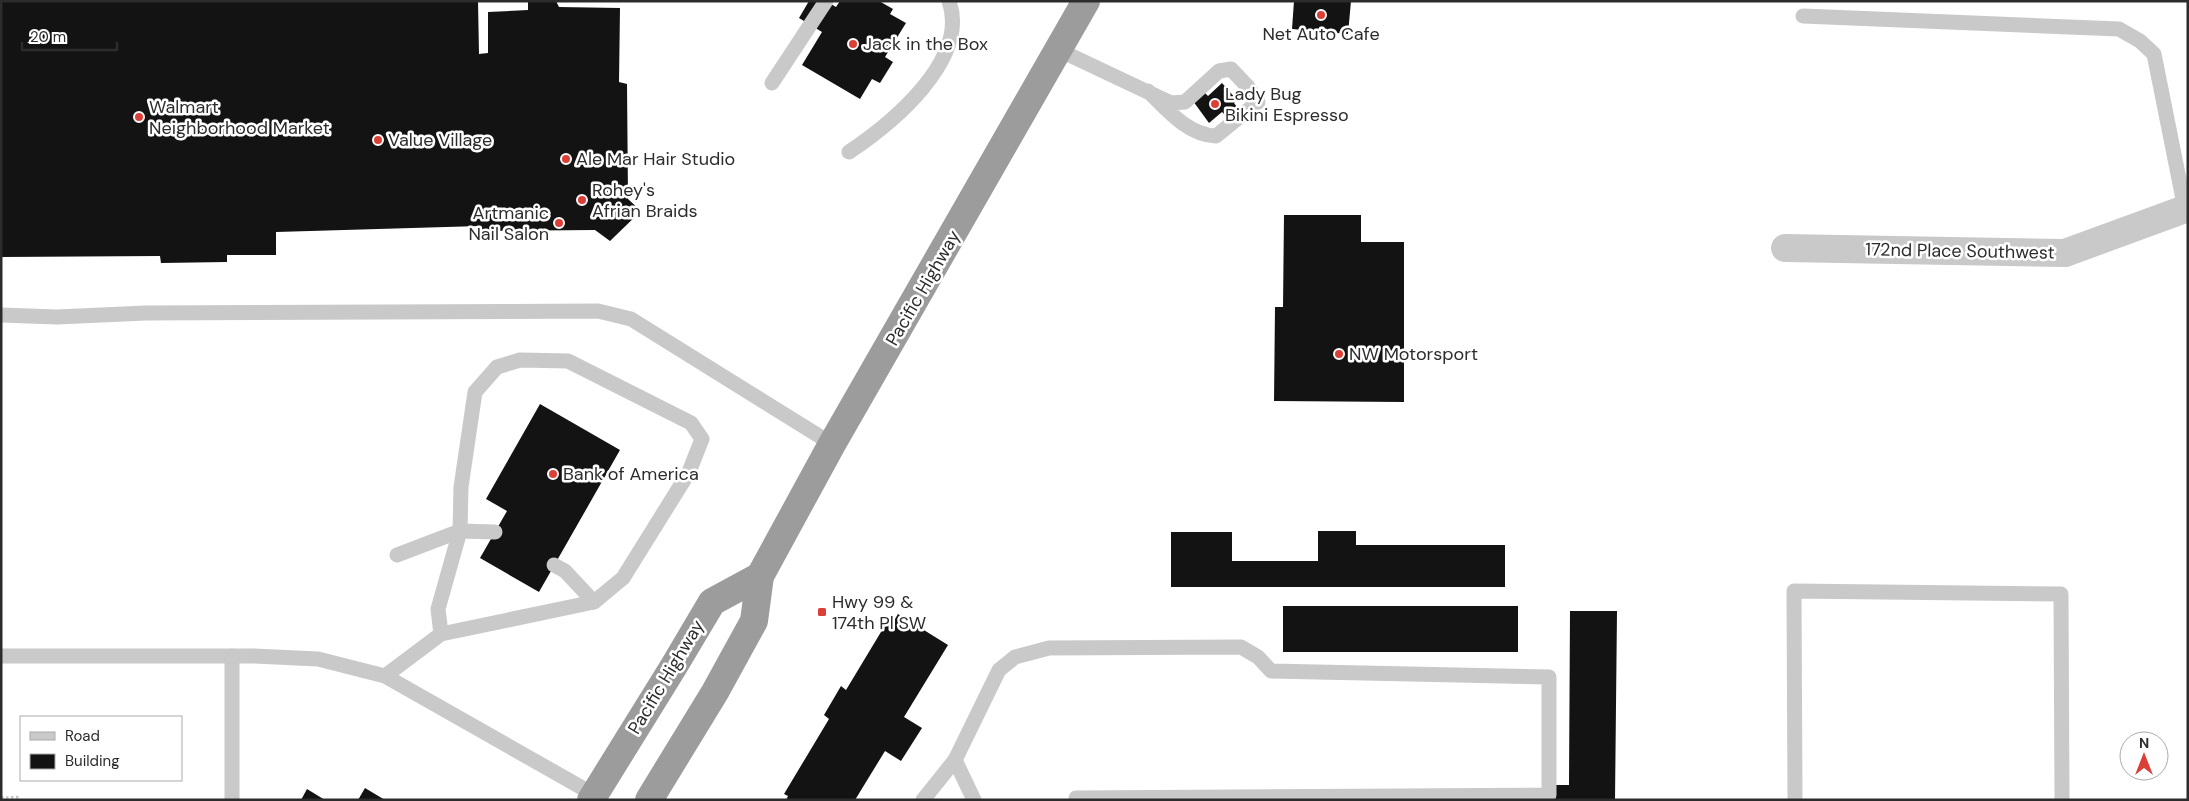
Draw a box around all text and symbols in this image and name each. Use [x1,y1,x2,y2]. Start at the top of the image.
marker: Net Auto Cafe [1315,9,1327,21]
scale bar [22,20,118,52]
place label: Net Auto Cafe [1262,22,1380,46]
text: 20 m [30,27,66,47]
place label: Jack in the Box [863,32,988,56]
marker: Jack in the Box [847,38,859,50]
place label: Lady Bug Bikini Espresso [1225,82,1349,127]
place label: Walmart Neighborhood Market [149,95,330,140]
marker: Lady Bug Bikini Espresso [1209,98,1221,110]
marker: Walmart Neighborhood Market [133,111,145,123]
place label: Value Village [388,128,492,152]
marker: Value Village [372,134,384,146]
place label: Ale Mar Hair Studio [576,147,735,171]
marker: Ale Mar Hair Studio [560,153,572,165]
place label: Rohey's Afrian Braids [592,178,698,223]
marker: Rohey's Afrian Braids [576,194,588,206]
place label: Artmanic Nail Salon [468,201,549,246]
marker: Artmanic Nail Salon [553,217,565,229]
street label: Pacific Highway [880,226,966,350]
street label: 172nd Place Southwest [1865,237,2055,265]
place label: NW Motorsport [1349,342,1478,366]
marker: NW Motorsport [1333,348,1345,360]
place label: Bank of America [563,462,699,486]
marker: Bank of America [547,468,559,480]
place label: Hwy 99 & 174th Pl SW [832,590,926,635]
marker: Hwy 99 & 174th Pl SW [816,606,828,618]
street label: Pacific Highway [622,615,710,739]
legend [20,716,182,781]
text: Road [65,726,100,746]
north arrow [2119,731,2169,781]
text: N [2139,734,2149,752]
text: Building [65,751,120,771]

